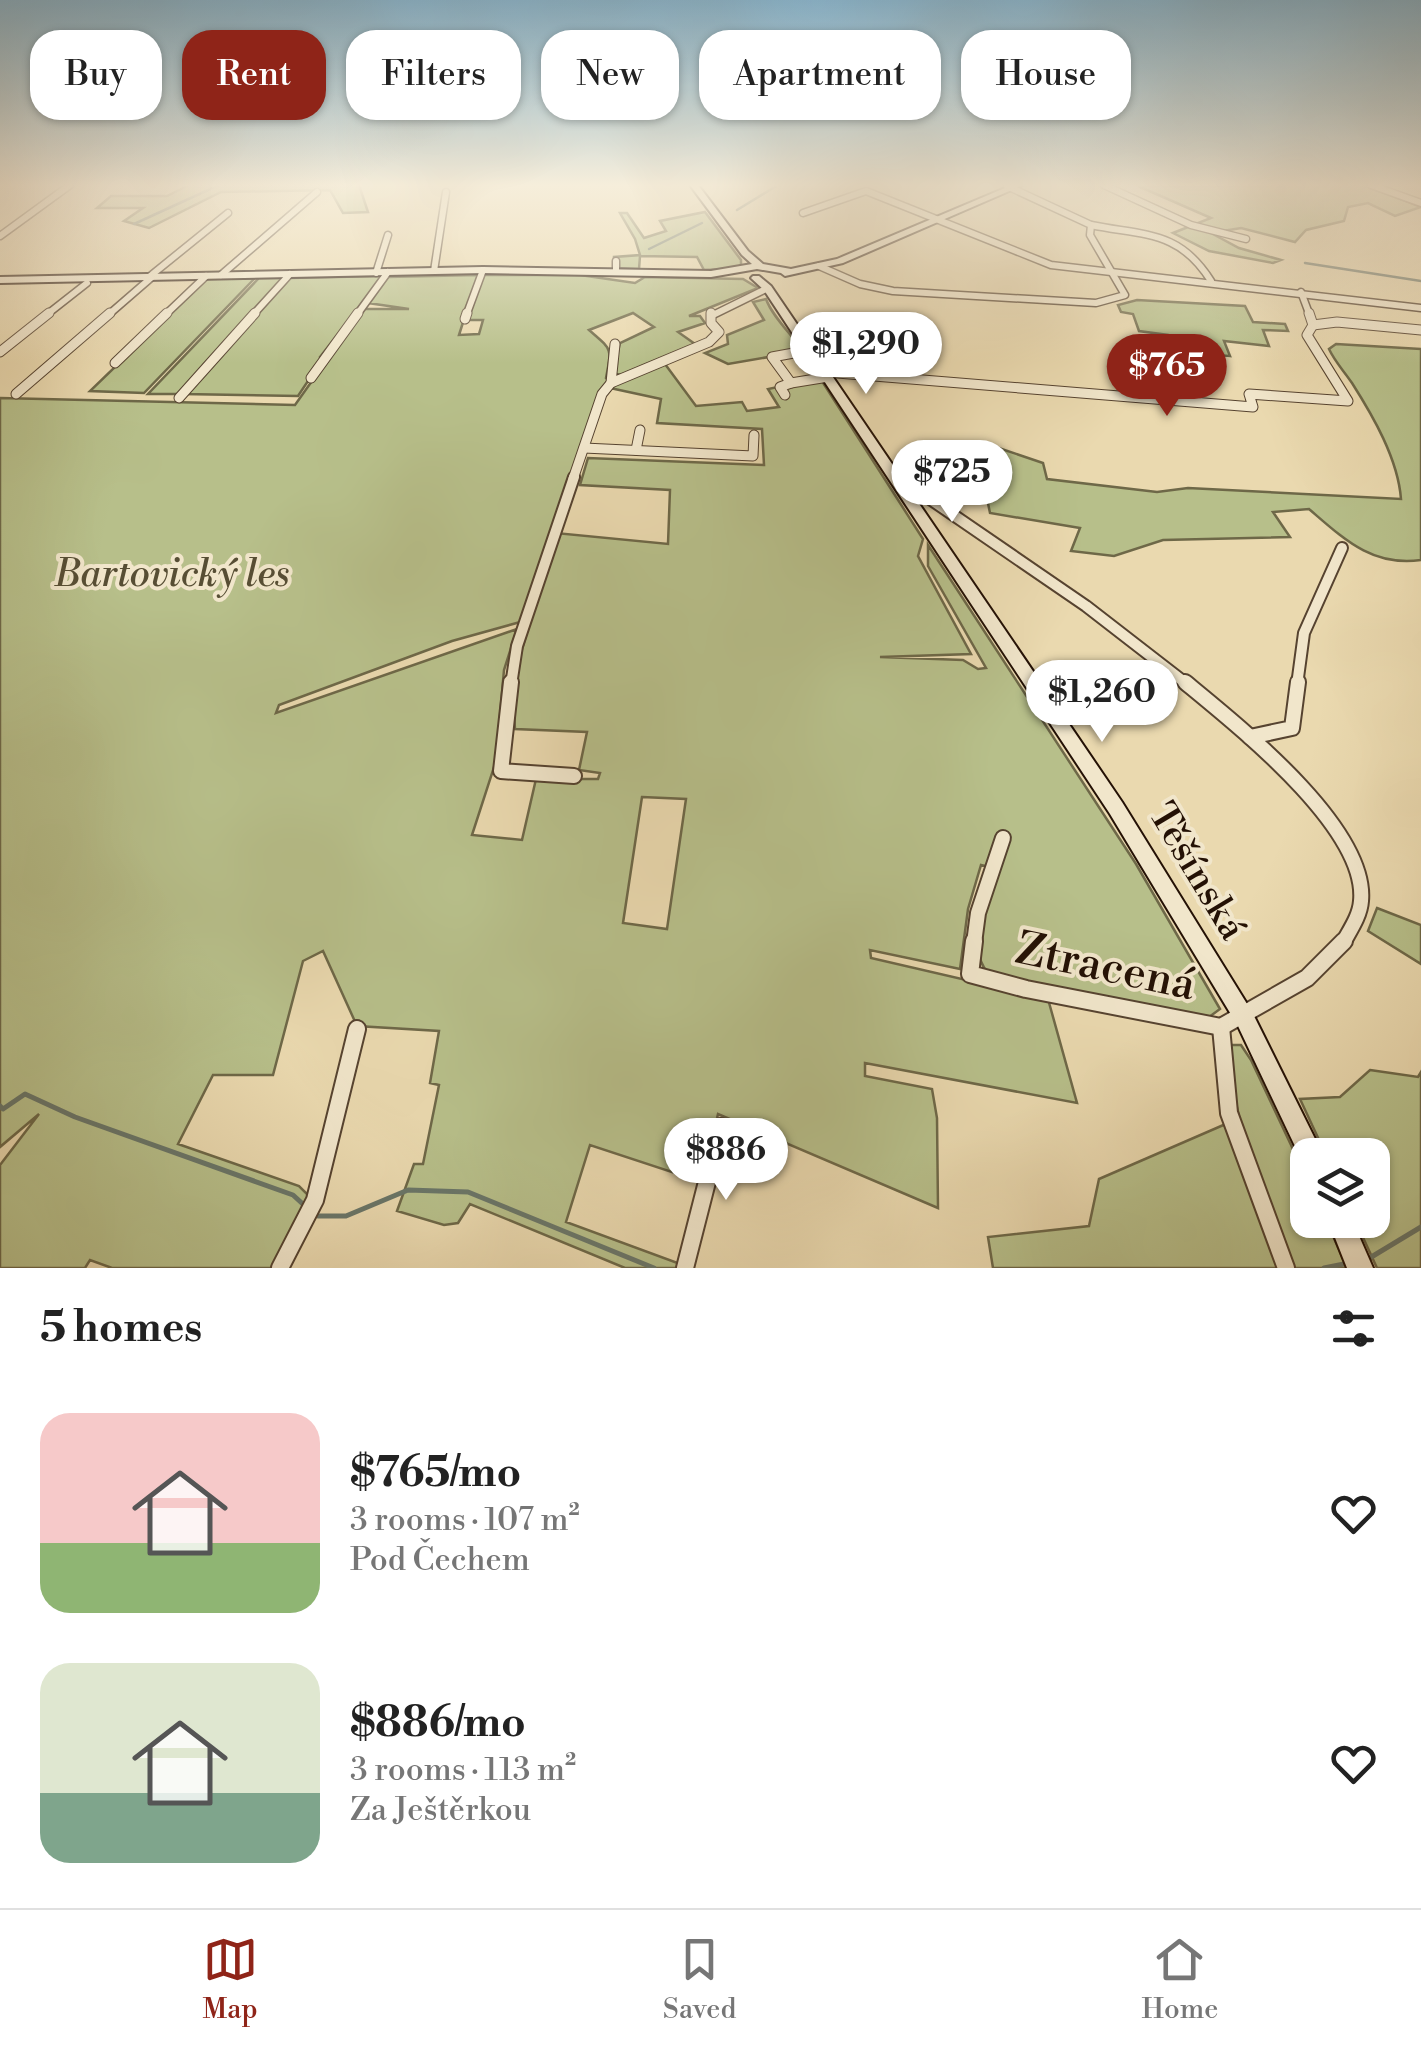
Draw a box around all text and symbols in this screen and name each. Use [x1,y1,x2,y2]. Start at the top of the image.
chip: Buy [30,30,162,120]
chip: Rent [182,30,326,120]
chip: Filters [346,30,521,120]
chip: New [541,30,679,120]
chip: Apartment [699,30,941,120]
chip: House [961,30,1131,120]
pin: $1,290 [785,312,947,397]
text: $1,290 [812,324,920,364]
pin: $765 [1108,334,1226,419]
text: $765 [1129,346,1205,386]
pin: $725 [893,440,1011,525]
text: $725 [913,452,991,492]
park label: Bartovický les [53,551,290,598]
pin: $1,260 [1021,660,1183,745]
text: $1,260 [1048,672,1156,712]
street label: Těšínská [1138,795,1256,949]
street label: Ztracená [1010,921,1201,1014]
pin: $886 [667,1118,785,1203]
text: $886 [686,1130,766,1170]
map controls [1290,1138,1390,1238]
button: layers [1290,1138,1390,1238]
icon: filters [1326,1301,1381,1356]
text: 5 homes [40,1302,202,1355]
text: $765/mo [350,1447,521,1500]
icon: home [120,1453,240,1573]
icon: heart [1326,1486,1381,1541]
text: 3 rooms · 107 m² [350,1500,580,1540]
text: Pod Čechem [350,1540,530,1580]
text: $886/mo [350,1697,526,1750]
icon: home [120,1703,240,1823]
icon: heart [1326,1736,1381,1791]
text: 3 rooms · 113 m² [350,1750,576,1790]
text: Za Ještěrkou [350,1790,531,1830]
tab: Map [203,1932,258,2027]
tab: Saved [663,1932,736,2027]
tab: Home [1142,1932,1218,2027]

